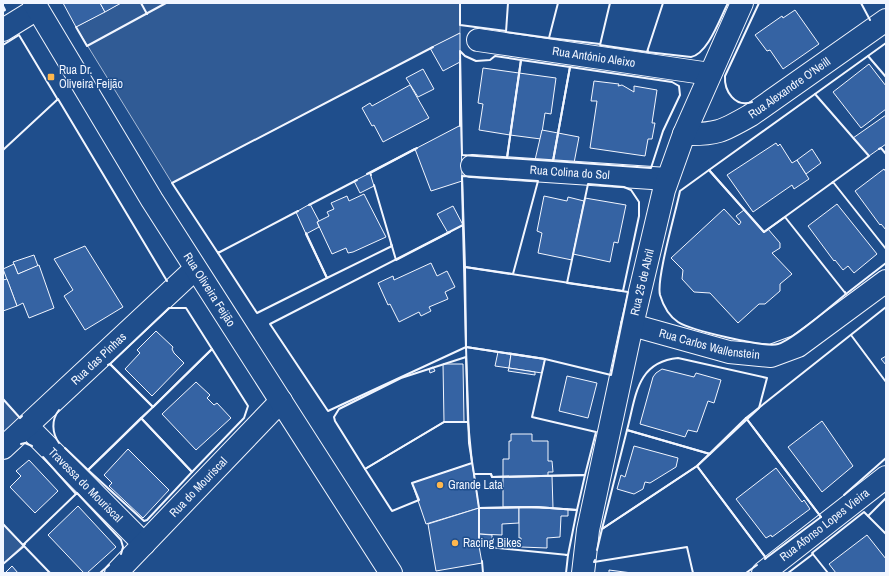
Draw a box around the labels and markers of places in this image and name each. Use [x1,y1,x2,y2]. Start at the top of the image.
place label: Rua Dr. Oliveira Feijão [59,62,123,92]
marker: Rua Dr. Oliveira Feijão [46,72,56,82]
place label: Grande Lata [448,477,503,493]
marker: Grande Lata [435,480,445,490]
place label: Racing Bikes [463,535,522,551]
marker: Racing Bikes [450,538,460,548]

